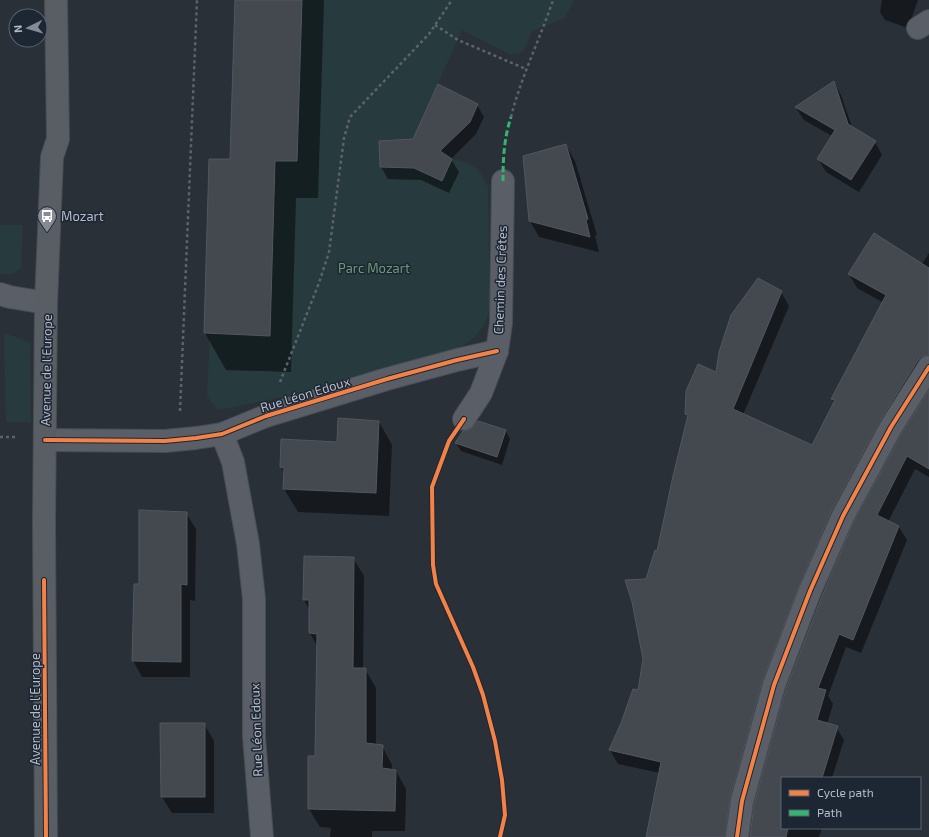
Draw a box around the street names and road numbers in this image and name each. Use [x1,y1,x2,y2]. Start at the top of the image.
street label: Chemin des Crêtes [490,225,510,335]
street label: Avenue de l'Europe [37,314,55,426]
street label: Rue Léon Edoux [258,373,352,415]
street label: Avenue de l'Europe [27,653,43,765]
street label: Rue Léon Edoux [246,683,266,777]

